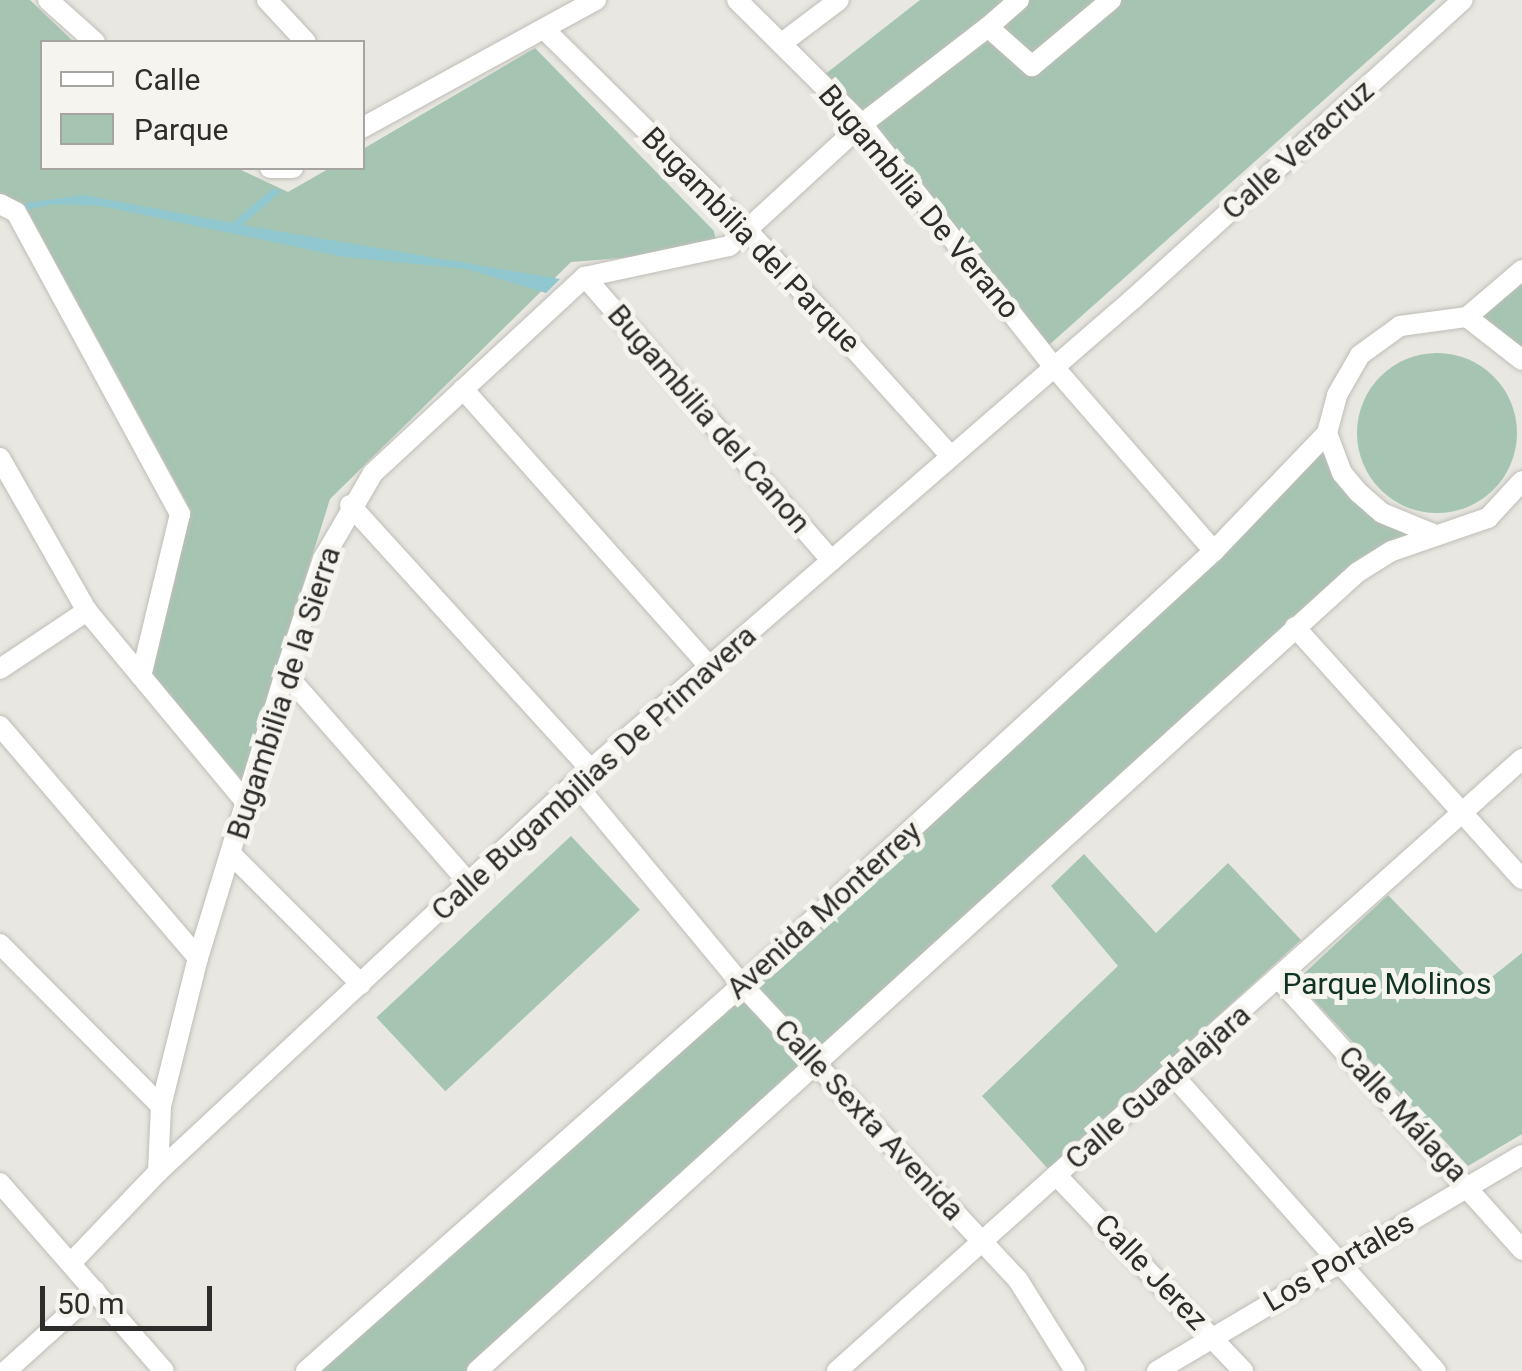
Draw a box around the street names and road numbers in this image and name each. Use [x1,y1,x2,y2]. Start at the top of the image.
street label: Calle Veracruz [1215,73,1381,227]
street label: Bugambilia De Verano [811,78,1027,326]
street label: Bugambilia del Parque [634,120,868,360]
street label: Bugambilia del Canon [600,297,818,541]
street label: Bugambilia de la Sierra [220,542,348,844]
street label: Calle Bugambilias De Primavera [424,618,764,928]
street label: Avenida Monterrey [719,813,929,1007]
street label: Calle Guadalajara [1058,997,1258,1177]
street label: Calle Sexta Avenida [766,1012,972,1228]
street label: Calle Málaga [1331,1038,1475,1190]
street label: Los Portales [1257,1204,1421,1320]
street label: Calle Jerez [1087,1207,1215,1337]

